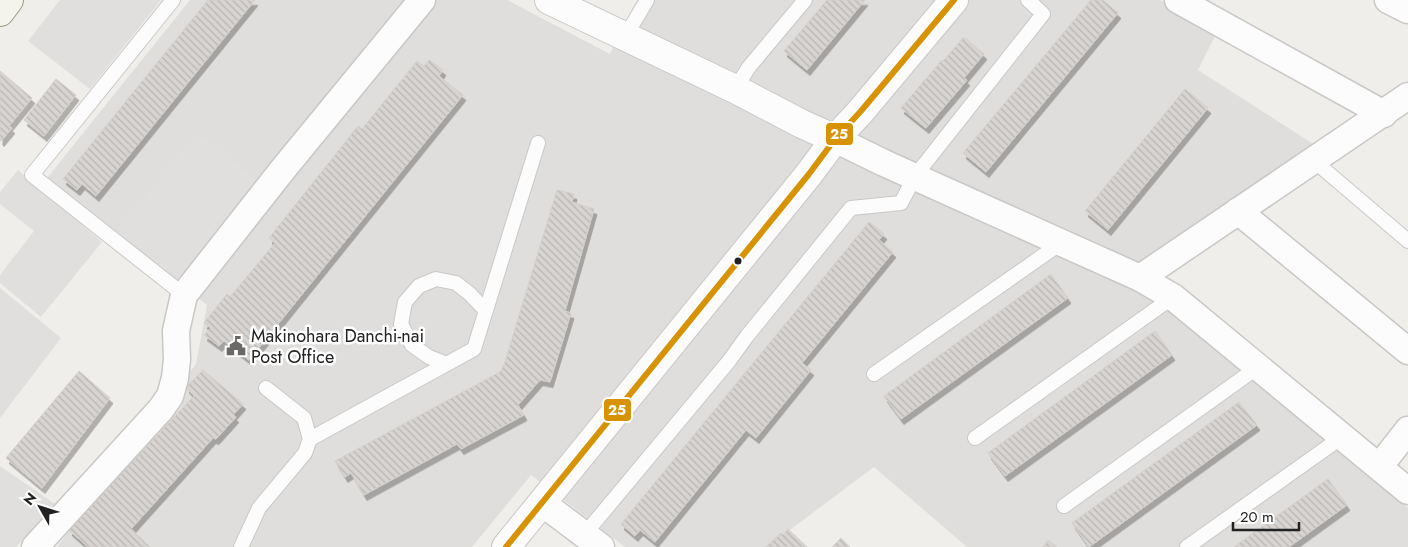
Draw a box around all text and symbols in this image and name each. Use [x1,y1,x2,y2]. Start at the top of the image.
line badge: 25 [825,122,854,146]
text: 25 [830,124,848,144]
unlabelled marker [733,256,743,266]
place label: Makinohara Danchi-nai Post Office [251,323,424,370]
public building icon: Makinohara Danchi-nai Post Office [225,335,247,357]
line badge: 25 [603,398,632,422]
text: 25 [608,400,626,420]
north arrow [15,482,65,532]
text: N [19,488,41,509]
scale bar [1233,500,1299,532]
text: 20 m [1240,506,1274,528]

